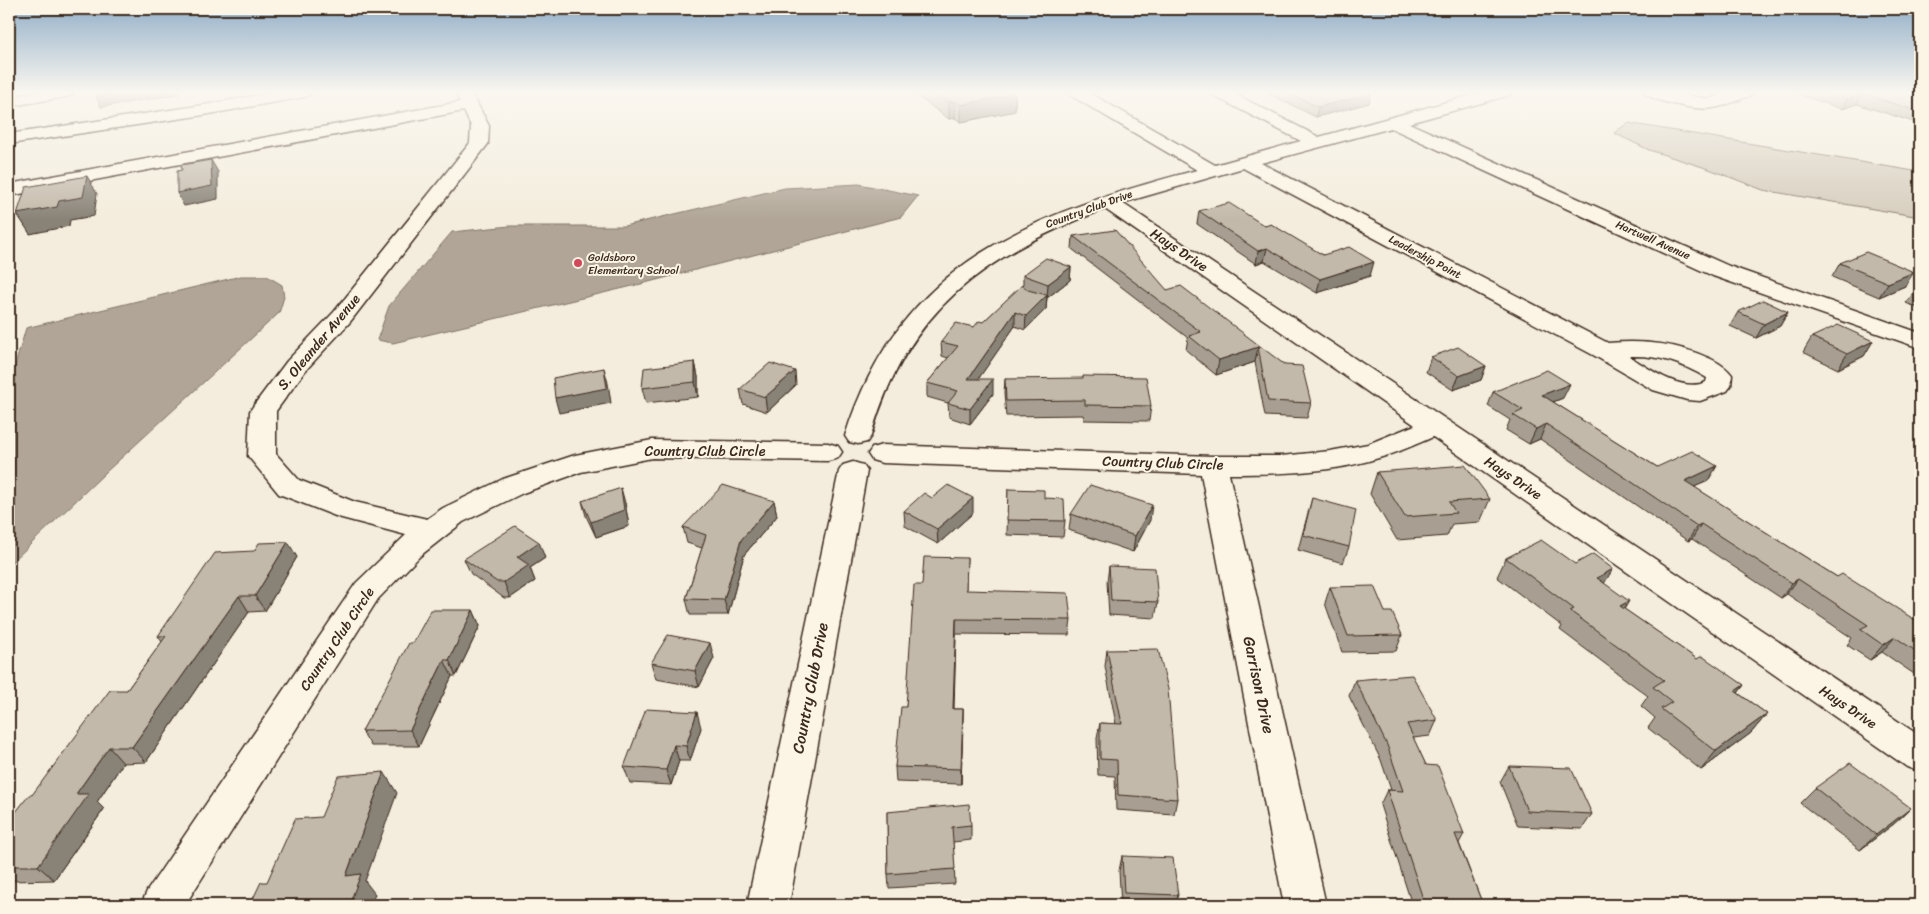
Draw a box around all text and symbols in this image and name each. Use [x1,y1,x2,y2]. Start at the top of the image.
street label: Country Club Drive [1043,184,1136,234]
street label: Hartwell Avenue [1613,215,1694,265]
street label: Hays Drive [1145,221,1213,279]
street label: Leadership Point [1385,230,1465,284]
place label: Goldsboro Elementary School [588,248,680,280]
marker: Goldsboro Elementary School [572,257,584,269]
street label: S. Oleander Avenue [271,288,367,396]
street label: Country Club Circle [644,439,766,464]
street label: Country Club Circle [1102,448,1224,478]
street label: Hays Drive [1479,449,1547,507]
street label: Country Club Circle [293,582,381,696]
street label: Country Club Drive [783,620,837,756]
street label: Garrison Drive [1235,634,1283,736]
street label: Hays Drive [1814,678,1882,736]

